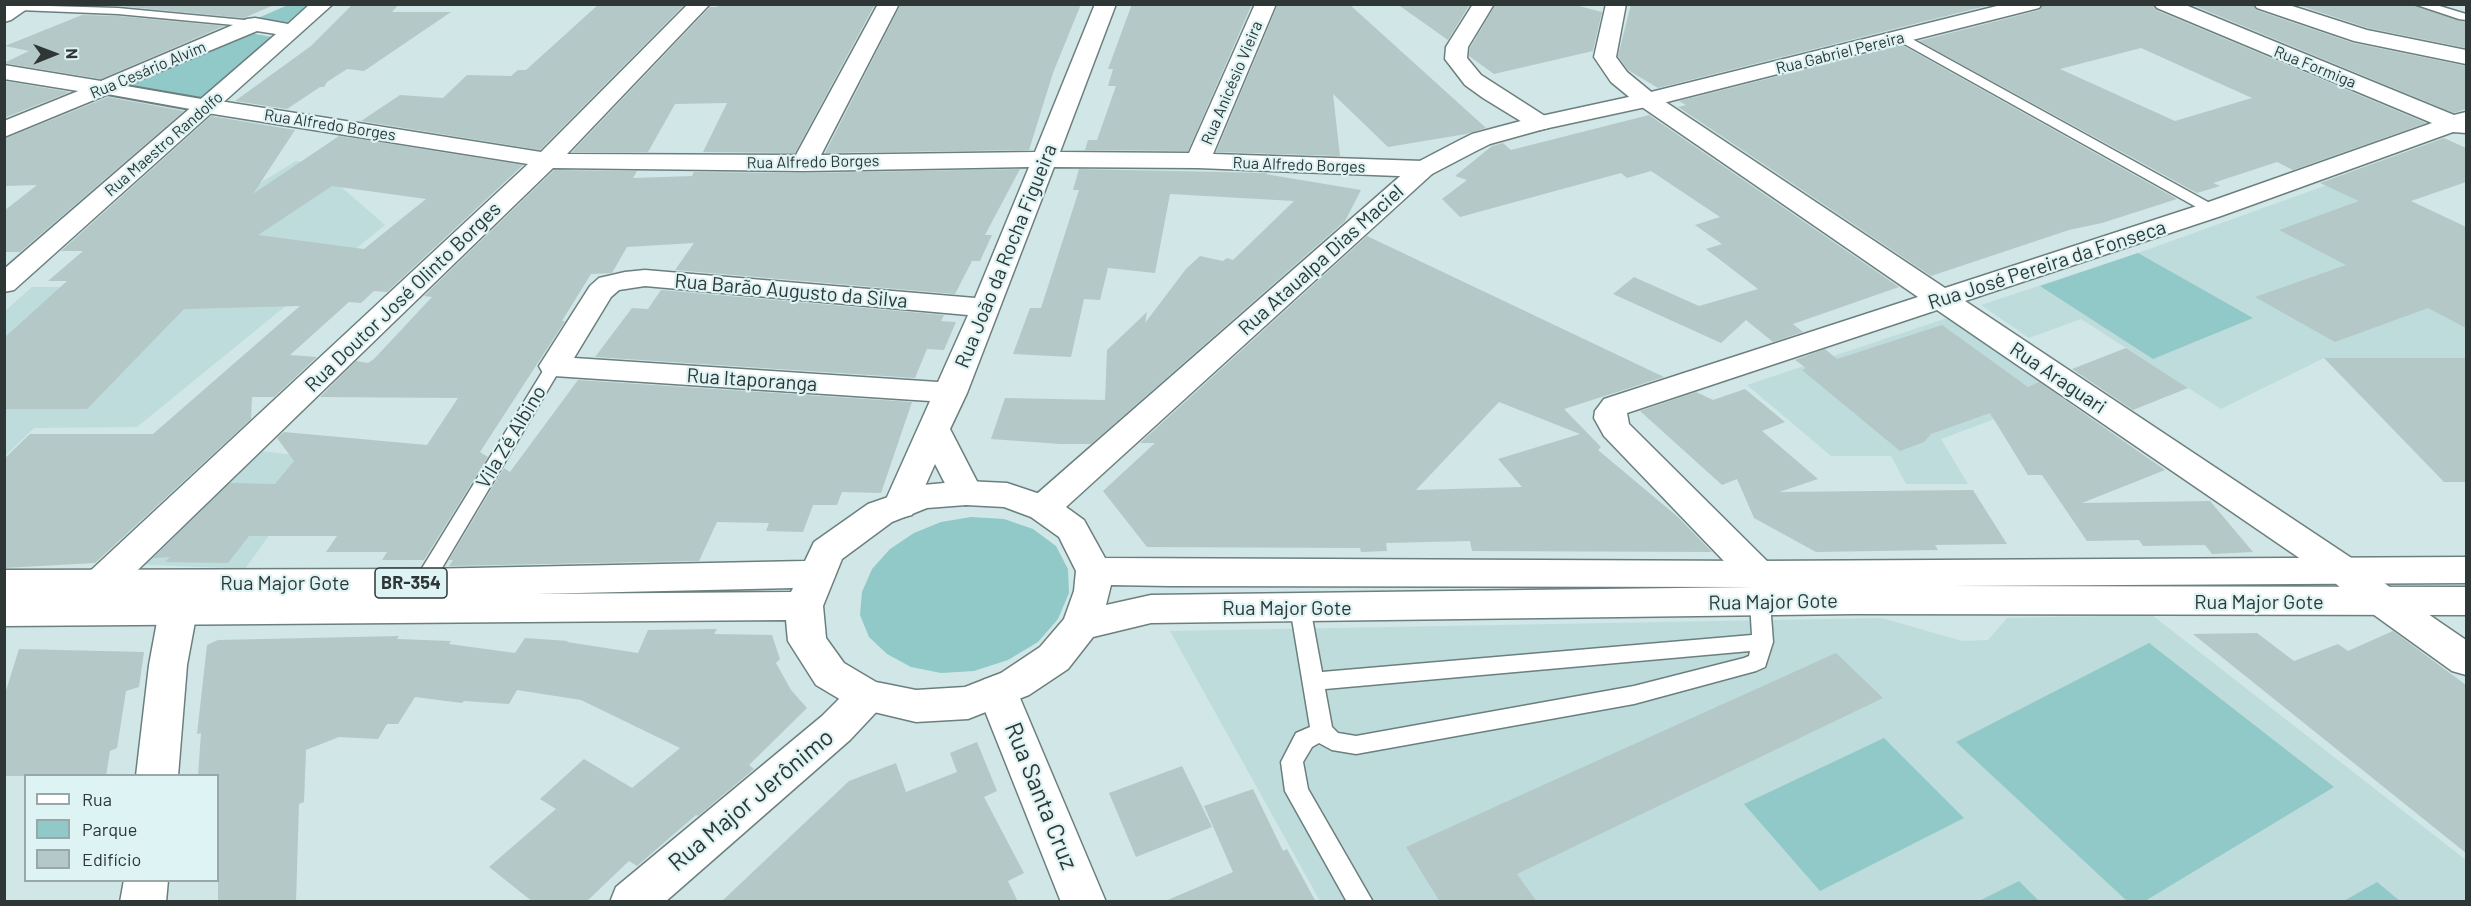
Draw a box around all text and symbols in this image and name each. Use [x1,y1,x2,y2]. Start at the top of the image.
street label: Rua Anicésio Vieira [1197,18,1267,148]
north arrow [24,24,84,84]
street label: Rua Gabriel Pereira [1774,28,1906,78]
street label: Rua Cesário Alvim [87,37,209,103]
street label: Rua Formiga [2271,42,2359,92]
text: N [63,48,82,59]
street label: Rua Maestro Randolfo [101,87,227,201]
street label: Rua Alfredo Borges [263,105,397,145]
street label: Rua João da Rocha Figueira [950,141,1062,371]
street label: Rua Alfredo Borges [746,151,880,173]
street label: Rua Alfredo Borges [1232,153,1366,177]
street label: Rua Ataualpa Dias Maciel [1233,179,1409,341]
street label: Rua Doutor José Olinto Borges [300,197,506,397]
street label: Rua José Pereira da Fonseca [1925,215,2169,315]
street label: Rua Barão Augusto da Silva [673,269,909,313]
street label: Rua Araguari [2005,337,2111,419]
street label: Rua Itaporanga [686,363,818,397]
street label: Vila Zé Albino [471,381,551,493]
road number: BR-354 [375,568,447,598]
street label: Rua Major Gote [220,571,350,595]
street label: Rua Major Gote [1708,589,1838,615]
street label: Rua Major Gote [2194,590,2324,614]
street label: Rua Major Gote [1222,596,1352,620]
street label: Rua Santa Cruz [998,718,1084,874]
street label: Rua Major Jerônimo [663,723,839,877]
legend [24,774,219,882]
text: Rua [82,788,112,810]
text: Parque [82,818,137,840]
text: Edifício [82,848,141,870]

